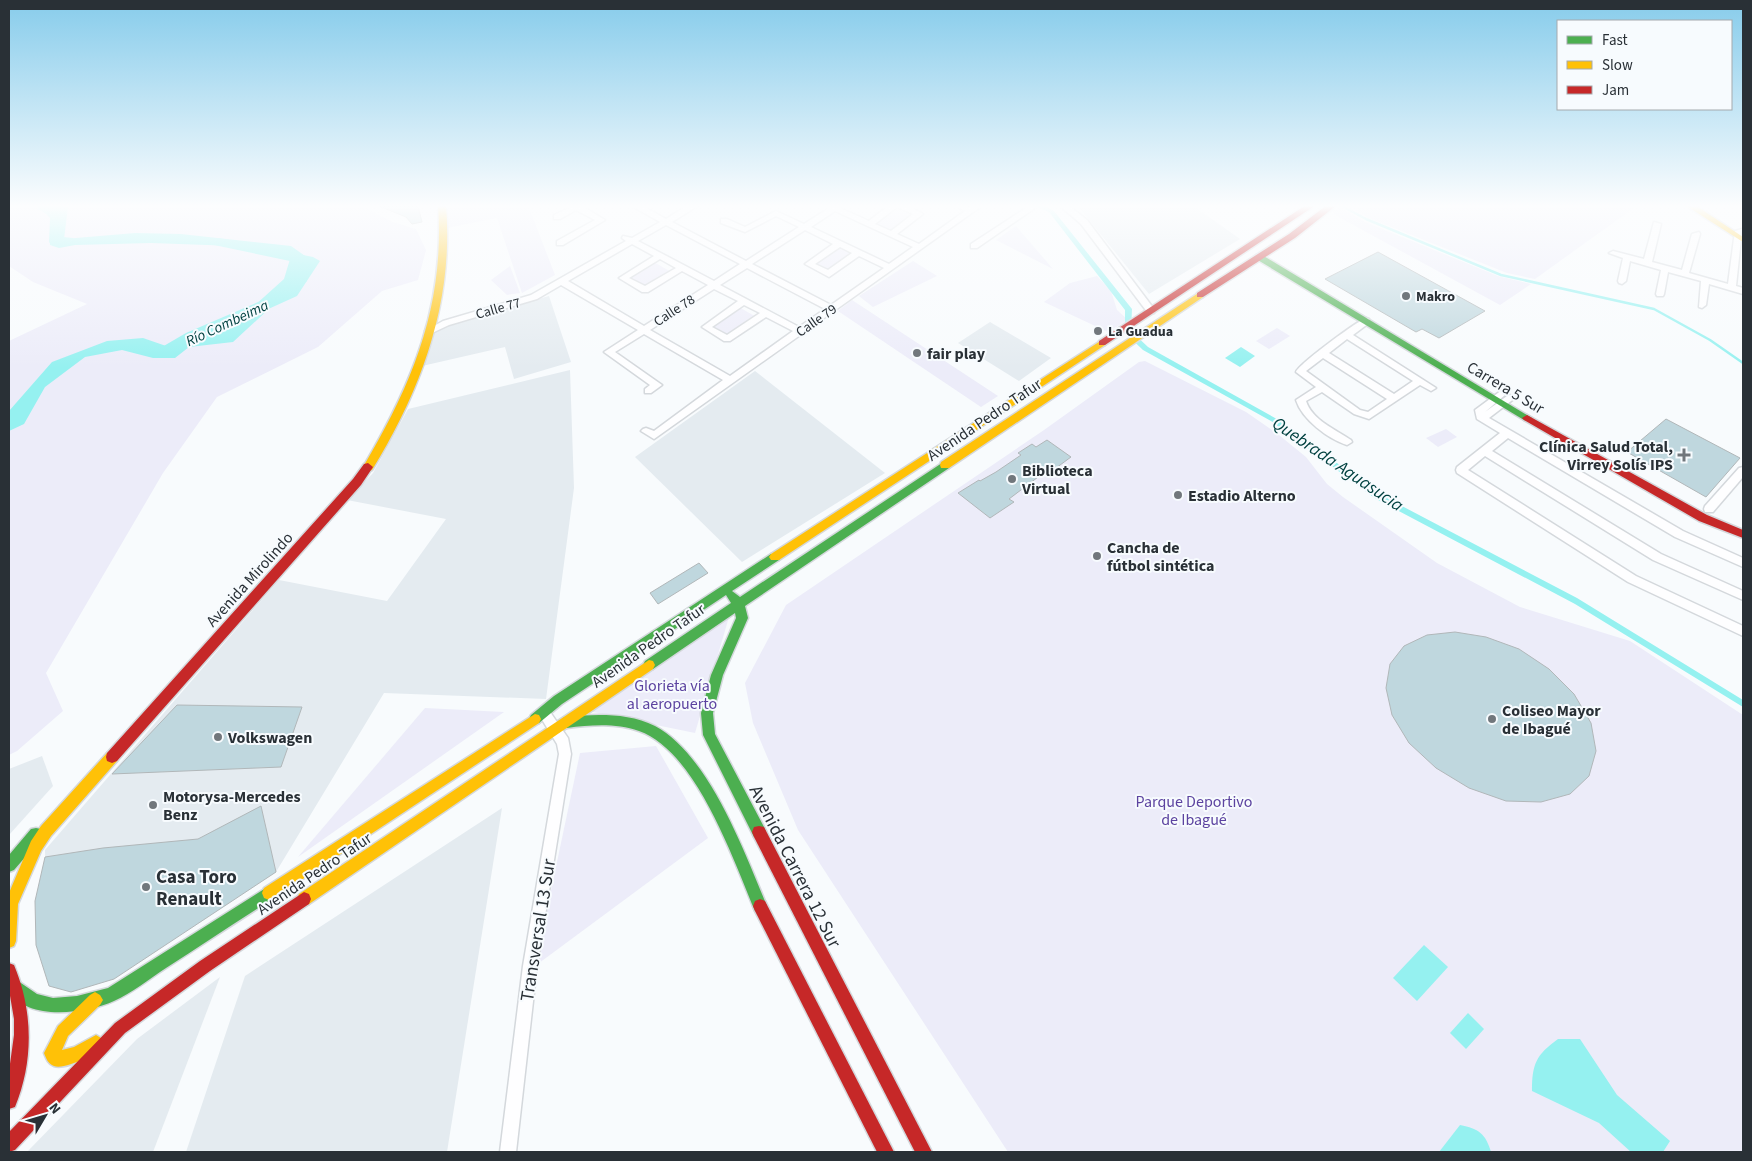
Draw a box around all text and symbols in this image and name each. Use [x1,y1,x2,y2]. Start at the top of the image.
legend [1557,20,1732,110]
text: Fast [1602,30,1628,51]
text: Slow [1602,55,1633,76]
text: Jam [1602,80,1629,101]
place label: Makro [1416,287,1455,307]
street label: Calle 78 [650,290,699,332]
marker: Makro [1400,290,1412,302]
street label: Calle 77 [473,293,523,325]
water label: Río Combeima [182,295,272,352]
street label: Calle 79 [792,299,841,342]
place label: La Guadua [1108,322,1173,342]
marker: La Guadua [1092,325,1104,337]
place label: fair play [927,343,986,365]
marker: fair play [911,347,923,359]
street label: Carrera 5 Sur [1463,356,1549,420]
street label: Avenida Pedro Tafur [923,373,1047,466]
water label: Quebrada Aguasucia [1267,411,1409,518]
place label: Clínica Salud Total, Virrey Solís IPS [1539,436,1673,476]
marker: Clínica Salud Total, Virrey Solís IPS [1677,448,1691,462]
place label: Biblioteca Virtual [1021,460,1093,500]
marker: Biblioteca Virtual [1006,473,1018,485]
place label: Estadio Alterno [1188,485,1296,507]
marker: Estadio Alterno [1172,489,1184,501]
street label: Avenida Mirolindo [201,527,298,632]
place label: Cancha de fútbol sintética [1107,537,1214,577]
marker: Cancha de fútbol sintética [1091,550,1103,562]
street label: Avenida Pedro Tafur [587,598,710,693]
park label: Glorieta vía al aeropuerto [627,675,717,715]
place label: Coliseo Mayor de Ibagué [1502,700,1601,740]
marker: Coliseo Mayor de Ibagué [1486,713,1498,725]
place label: Volkswagen [227,727,312,749]
marker: Volkswagen [212,731,224,743]
street label: Avenida Carrera 12 Sur [742,781,848,953]
place label: Motorysa-Mercedes Benz [163,786,301,826]
park label: Parque Deportivo de Ibagué [1136,791,1252,831]
marker: Motorysa-Mercedes Benz [147,799,159,811]
street label: Avenida Pedro Tafur [253,827,377,920]
street label: Transversal 13 Sur [514,857,563,1003]
place label: Casa Toro Renault [156,864,237,913]
marker: Casa Toro Renault [140,881,152,893]
north arrow [20,1091,70,1141]
text: N [44,1099,65,1118]

